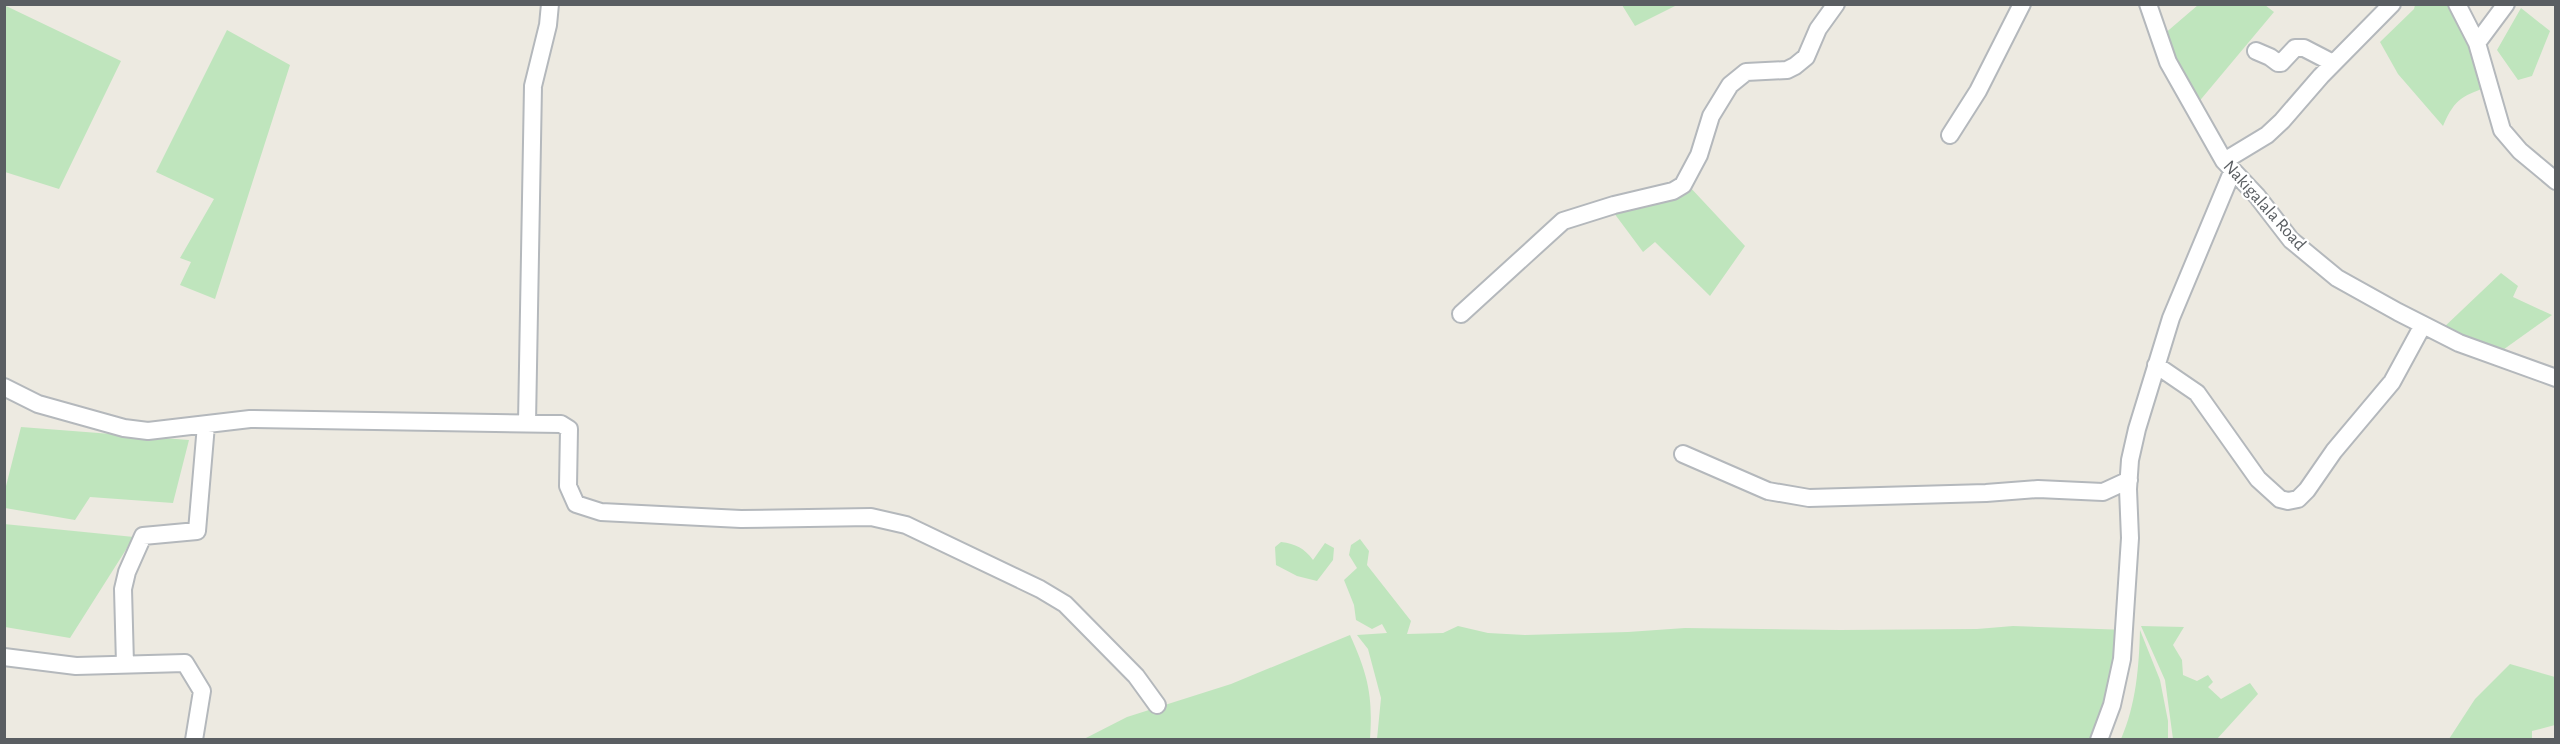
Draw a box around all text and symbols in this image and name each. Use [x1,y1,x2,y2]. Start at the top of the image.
street label: Nakigalala Road [2219,157,2309,254]

